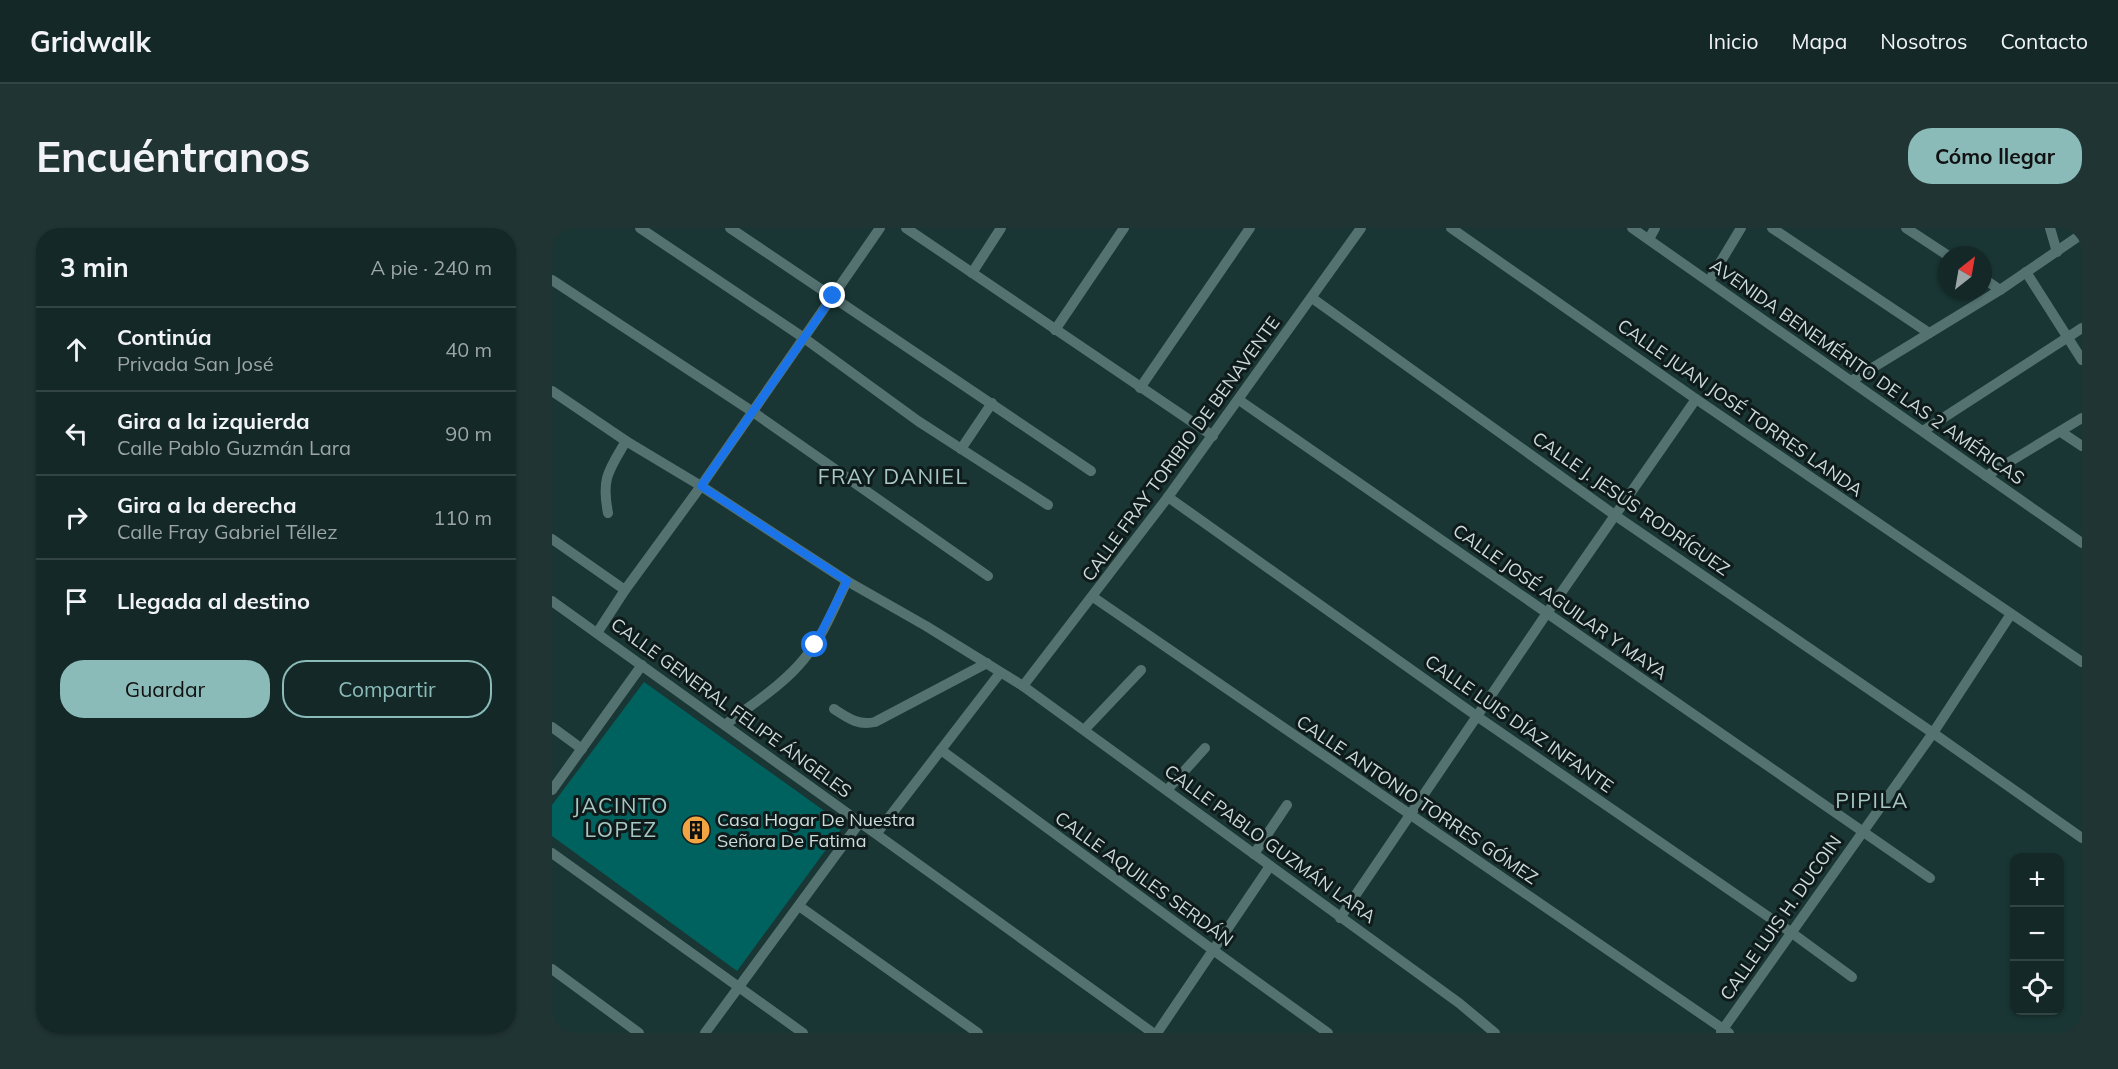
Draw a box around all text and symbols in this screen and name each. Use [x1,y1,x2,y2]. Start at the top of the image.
text: Gridwalk [30,24,151,59]
text: Inicio [1708,28,1758,54]
text: Mapa [1791,28,1847,54]
text: Nosotros [1880,28,1967,54]
text: Contacto [2000,28,2088,54]
button: Cómo llegar [1908,128,2082,184]
text: Encuéntranos [36,130,310,183]
north arrow [1938,246,1992,300]
text: 3 min [60,251,129,284]
street label: AVENIDA BENEMÉRITO DE LAS 2 AMÉRICAS [1706,254,2029,490]
text: A pie · 240 m [371,255,492,280]
route end [819,282,845,308]
street label: CALLE FRAY TORIBIO DE BENAVENTE [1077,312,1285,586]
street label: CALLE JUAN JOSÉ TORRES LANDA [1613,314,1868,501]
text: Continúa [117,323,212,351]
icon: ahead [60,333,93,366]
text: 40 m [445,337,492,362]
text: Privada San José [117,351,274,376]
text: Gira a la izquierda [117,407,310,435]
icon: left [60,417,93,450]
text: 90 m [445,421,492,446]
street label: CALLE J. JESÚS RODRÍGUEZ [1528,427,1735,581]
text: Calle Pablo Guzmán Lara [117,435,351,460]
district label: FRAY DANIEL [818,463,968,489]
text: Gira a la derecha [117,491,297,519]
icon: right [60,501,93,534]
text: 110 m [433,505,492,530]
text: Calle Fray Gabriel Téllez [117,519,338,544]
street label: CALLE JOSÉ AGUILAR Y MAYA [1449,519,1672,685]
icon: arrive [60,585,93,618]
text: Llegada al destino [117,587,310,615]
street label: CALLE GENERAL FELIPE ÁNGELES [606,613,856,803]
route start [801,631,827,657]
street label: CALLE LUIS DÍAZ INFANTE [1421,650,1618,798]
button: Guardar [60,660,270,718]
button: Compartir [282,660,492,718]
street label: CALLE ANTONIO TORRES GÓMEZ [1292,710,1543,889]
street label: CALLE PABLO GUZMÁN LARA [1160,759,1381,928]
district label: PIPILA [1835,787,1909,813]
district label: JACINTO LOPEZ [573,792,669,842]
street label: CALLE AQUILES SERDÁN [1051,806,1238,951]
place label: Casa Hogar De Nuestra Señora De Fatima [717,808,915,852]
building icon: Casa Hogar De Nuestra Señora De Fatima [680,814,712,846]
street label: CALLE LUIS H. DUCOIN [1715,831,1846,1005]
map controls [2010,853,2064,1015]
button: + [2010,853,2064,907]
button: − [2010,907,2064,961]
button: locate [2010,961,2064,1015]

